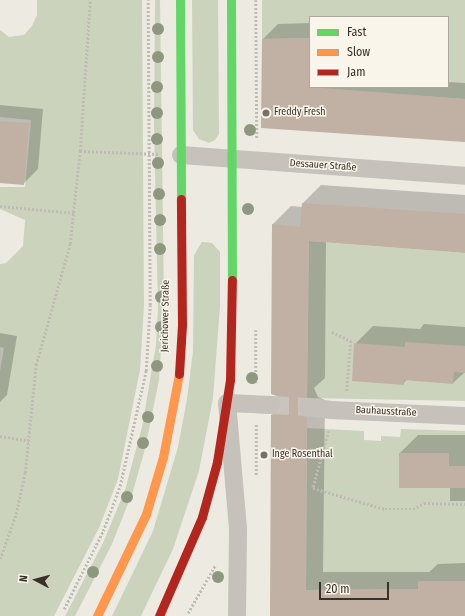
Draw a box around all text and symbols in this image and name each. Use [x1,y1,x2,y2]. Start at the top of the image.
legend [309,16,449,88]
text: Fast [347,25,366,39]
text: Slow [347,45,370,59]
text: Jam [347,65,365,79]
place label: Freddy Fresh [274,107,325,119]
marker: Freddy Fresh [261,108,271,118]
street label: Dessauer Straße [289,158,357,174]
street label: Jerichower Straße [159,280,173,352]
street label: Bauhausstraße [355,404,417,420]
place label: Inge Rosenthal [272,449,333,461]
marker: Inge Rosenthal [259,450,269,460]
north arrow [16,560,56,600]
scale bar [321,574,391,600]
text: N [17,575,30,583]
text: 20 m [326,582,350,596]

